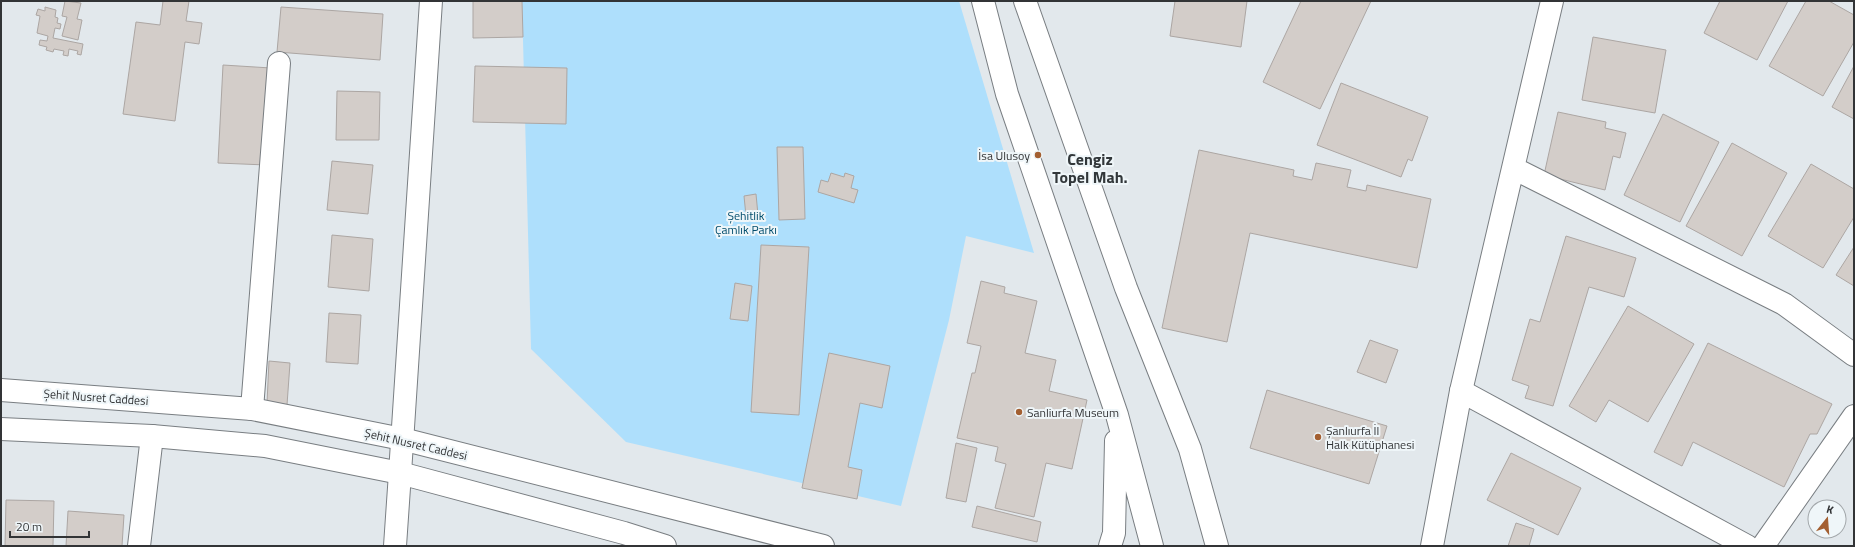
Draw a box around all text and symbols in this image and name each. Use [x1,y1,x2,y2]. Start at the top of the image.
place label: İsa Ulusoy [978,146,1030,165]
district label: Cengiz Topel Mah. [1052,147,1128,189]
marker: İsa Ulusoy [1033,150,1043,160]
park label: Şehitlik Çamlık Parkı [715,206,777,239]
street label: Şehit Nusret Caddesi [43,384,149,410]
place label: Sanliurfa Museum [1027,403,1119,422]
marker: Sanliurfa Museum [1014,407,1024,417]
place label: Şanlıurfa İl Halk Kütüphanesi [1326,421,1414,454]
street label: Şehit Nusret Caddesi [363,423,469,465]
marker: Şanlıurfa İl Halk Kütüphanesi [1313,432,1323,442]
north arrow [1807,499,1847,539]
text: K [1824,501,1836,518]
scale bar [10,513,89,539]
text: 20 m [16,517,42,536]

